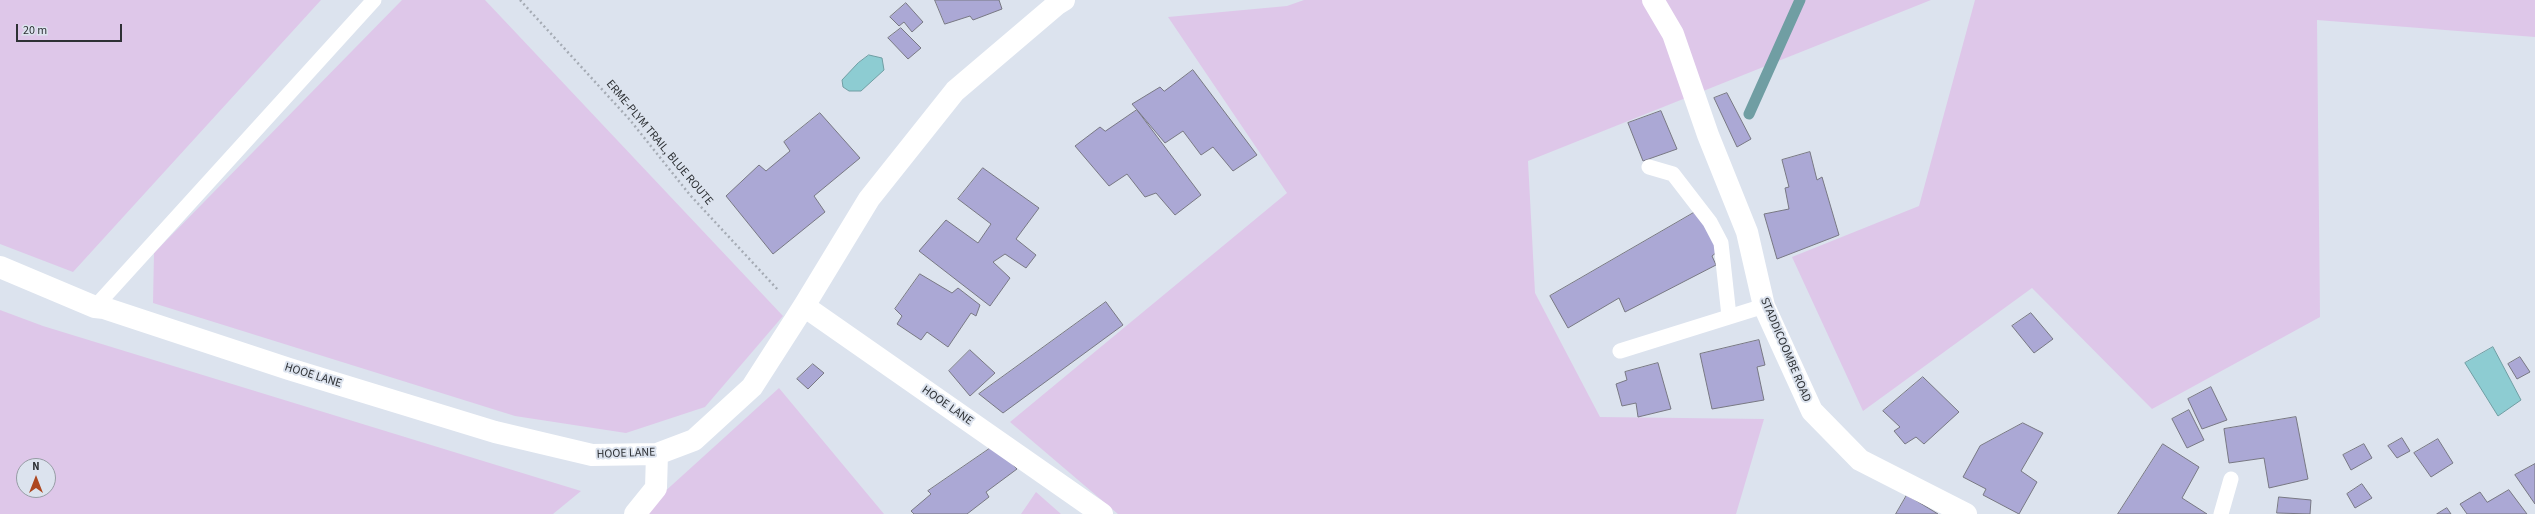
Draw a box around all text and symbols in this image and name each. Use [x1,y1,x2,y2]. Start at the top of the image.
scale bar [18,16,124,42]
text: 20 m [23,22,47,39]
street label: ERME-PLYM TRAIL, BLUE ROUTE [602,78,716,208]
street label: STADDICOOMBE ROAD [1756,296,1814,404]
street label: HOOE LANE [283,360,343,392]
street label: HOOE LANE [919,383,975,429]
street label: HOOE LANE [596,446,656,462]
north arrow [16,458,56,498]
text: N [32,459,40,474]

